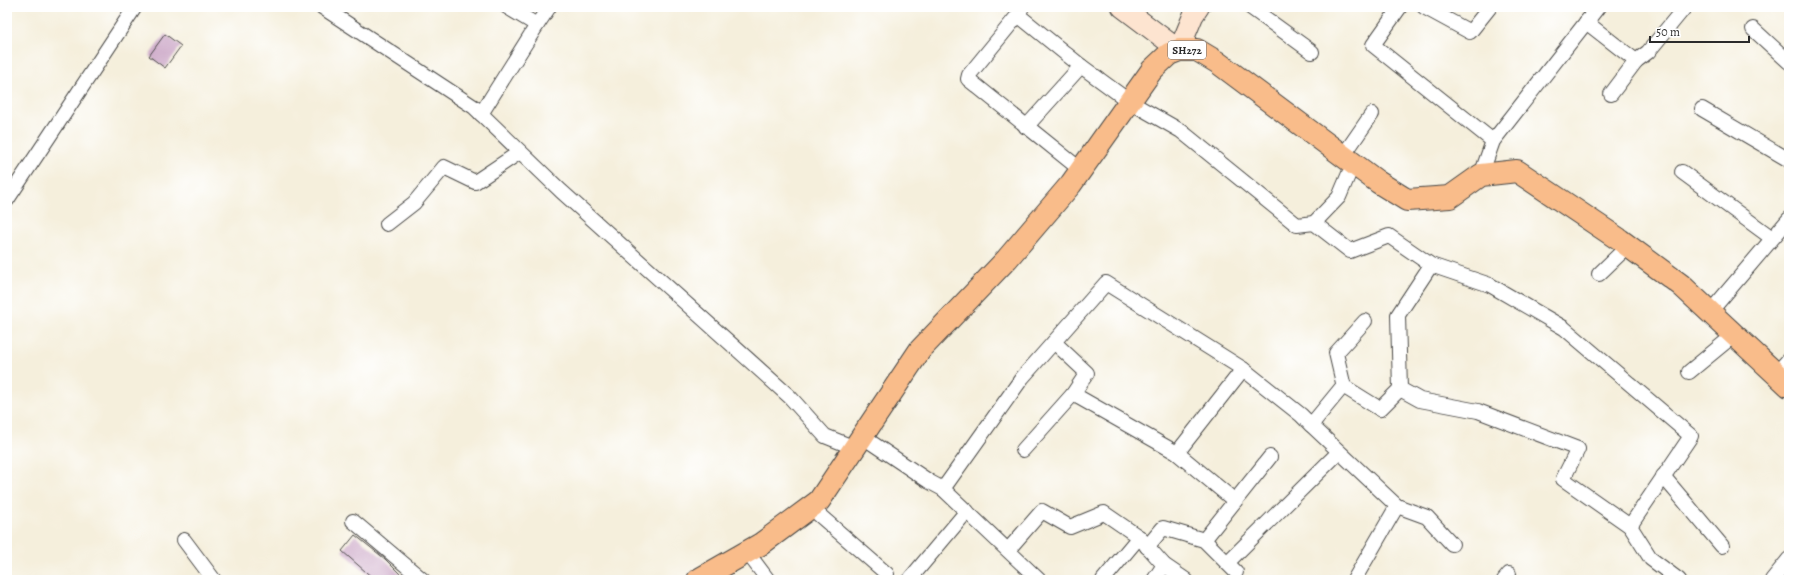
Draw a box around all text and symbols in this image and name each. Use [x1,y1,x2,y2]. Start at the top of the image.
scale bar [1650,18,1749,44]
text: 50 m [1656,24,1680,40]
road number: SH272 [1168,41,1206,59]

